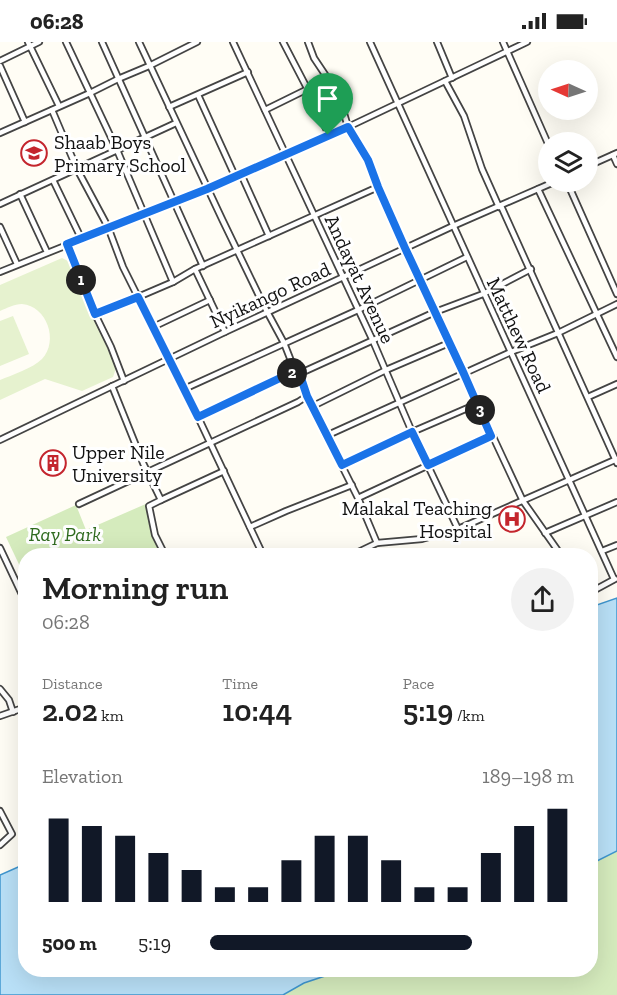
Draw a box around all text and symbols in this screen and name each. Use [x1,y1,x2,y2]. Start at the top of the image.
text: 06:28 [30,8,84,35]
north arrow [538,60,598,120]
map controls [538,60,598,192]
pin [302,73,353,135]
icon: arrive [311,82,344,115]
place label: Shaab Boys Primary School [54,130,186,177]
button: layers [538,132,598,192]
school or university icon: Shaab Boys Primary School [19,138,49,168]
street label: Andayat Avenue [320,211,400,347]
street label: Nyikango Road [206,257,334,333]
pin: 1 [66,265,96,295]
text: 1 [78,270,84,289]
street label: Matthew Road [482,273,556,397]
pin: 2 [277,358,307,388]
text: 2 [288,363,296,382]
pin: 3 [465,395,495,425]
text: 3 [476,400,484,419]
place label: Upper Nile University [72,440,165,487]
building icon: Upper Nile University [38,448,68,478]
place label: Malakal Teaching Hospital [342,496,492,543]
hospital icon: Malakal Teaching Hospital [497,504,527,534]
park label: Ray Park [29,522,101,546]
text: Morning run [42,568,228,607]
button: share [511,568,574,631]
text: 06:28 [42,610,90,634]
text: Distance [42,674,103,693]
text: Time [222,674,258,693]
text: Pace [403,674,434,693]
text: 2.02 [42,693,98,729]
text: 10:44 [222,693,292,729]
text: 5:19 [403,693,453,729]
text: km [98,706,123,725]
text: /km [453,706,484,725]
text: Elevation [42,764,123,788]
text: 189–198 m [482,764,574,788]
text: 500 m [42,931,97,955]
text: 5:19 [138,931,171,955]

